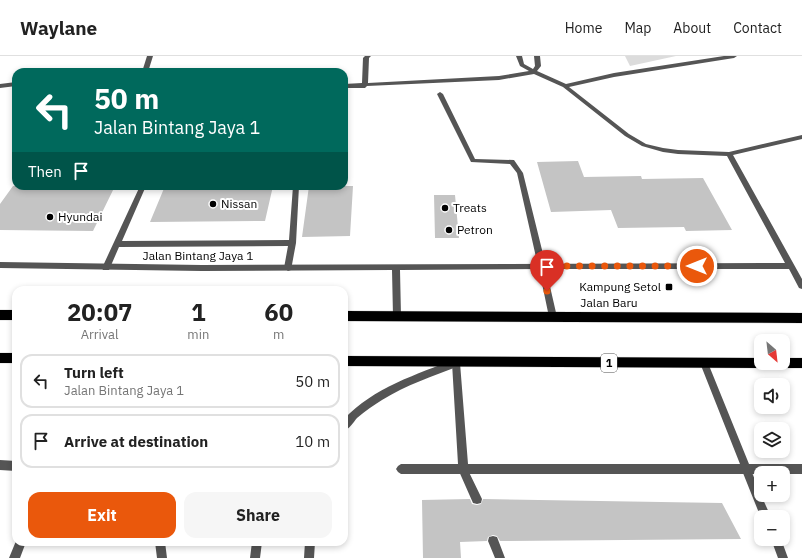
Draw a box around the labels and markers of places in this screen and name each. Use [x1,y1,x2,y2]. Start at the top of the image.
place label: Nissan [221,196,257,211]
marker: Nissan [208,199,218,209]
place label: Treats [453,200,487,215]
marker: Treats [440,203,450,213]
place label: Hyundai [58,209,102,224]
marker: Hyundai [45,212,55,222]
place label: Petron [457,222,493,237]
marker: Petron [444,225,454,235]
pin [530,250,564,291]
place label: Kampung Setol [579,279,661,294]
marker: Kampung Setol [664,282,674,292]

